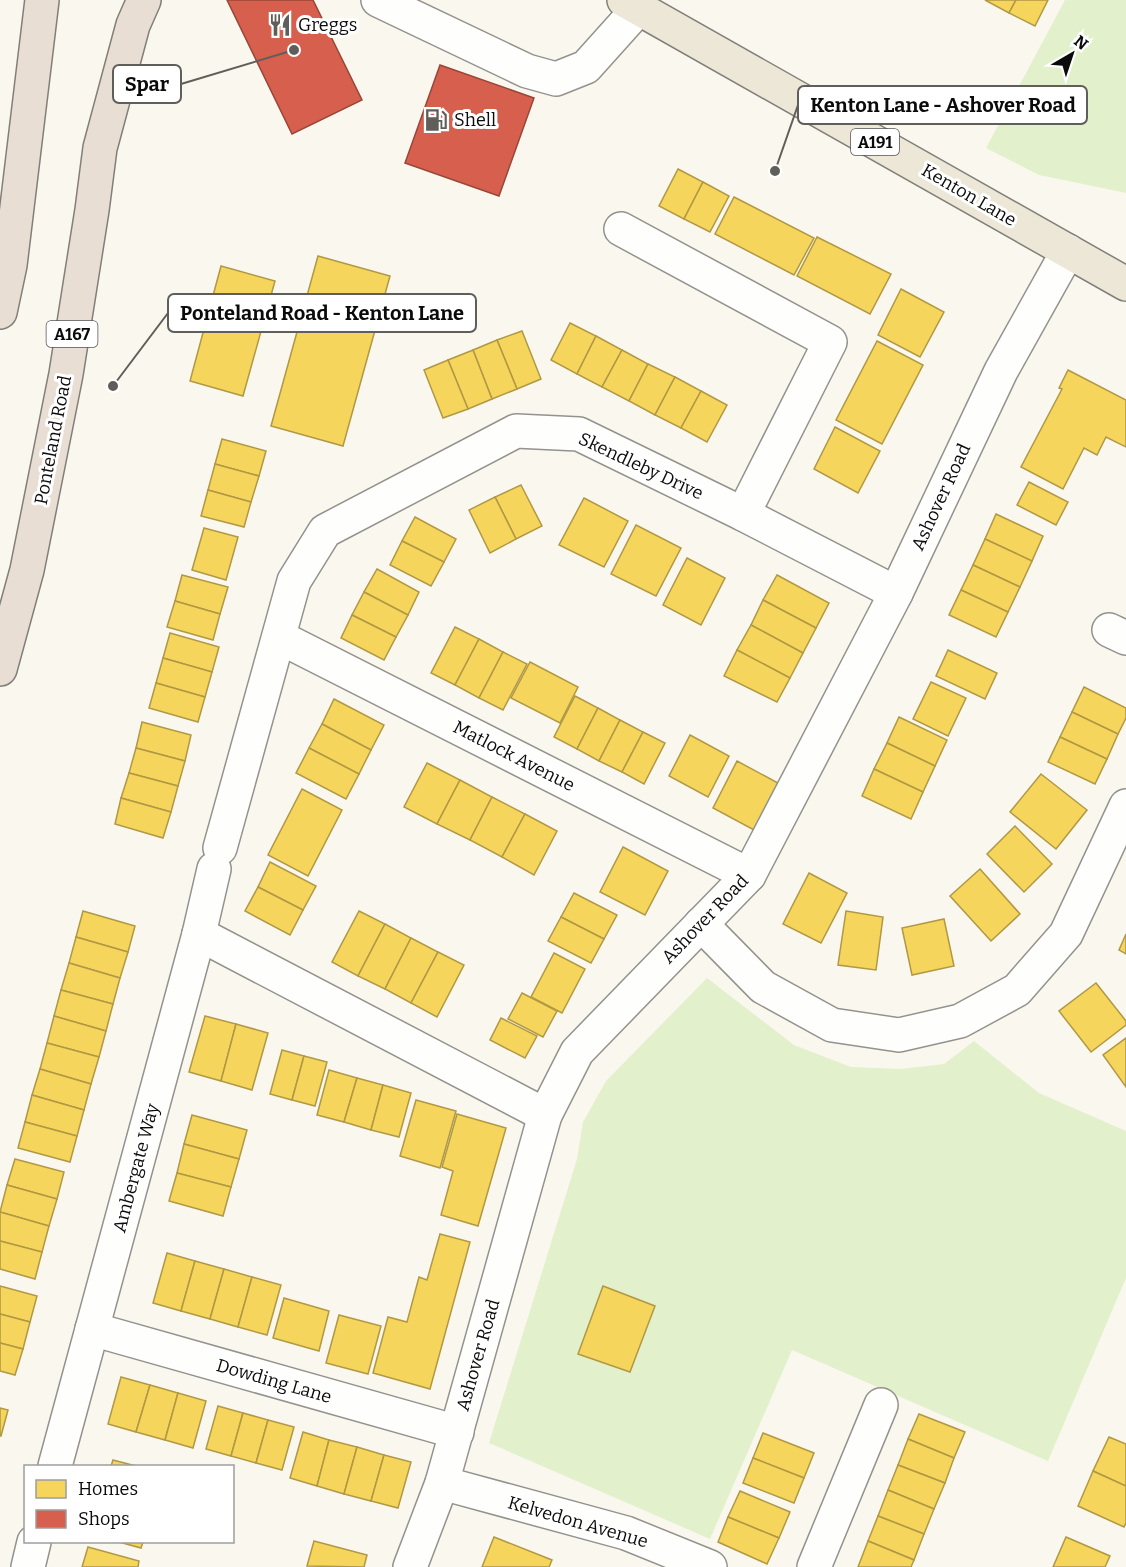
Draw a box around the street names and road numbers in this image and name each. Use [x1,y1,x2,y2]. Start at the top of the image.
road number: A191 [851,129,899,155]
street label: Kenton Lane [918,159,1020,231]
road number: A167 [46,321,98,347]
street label: Ponteland Road [30,373,76,506]
street label: Skendleby Drive [575,428,707,504]
street label: Ashover Road [907,440,975,554]
street label: Matlock Avenue [450,716,578,796]
street label: Ashover Road [657,870,753,968]
street label: Ambergate Way [108,1101,164,1235]
street label: Ashover Road [452,1296,505,1413]
street label: Dowding Lane [214,1354,334,1408]
street label: Kelvedon Avenue [505,1491,651,1553]

